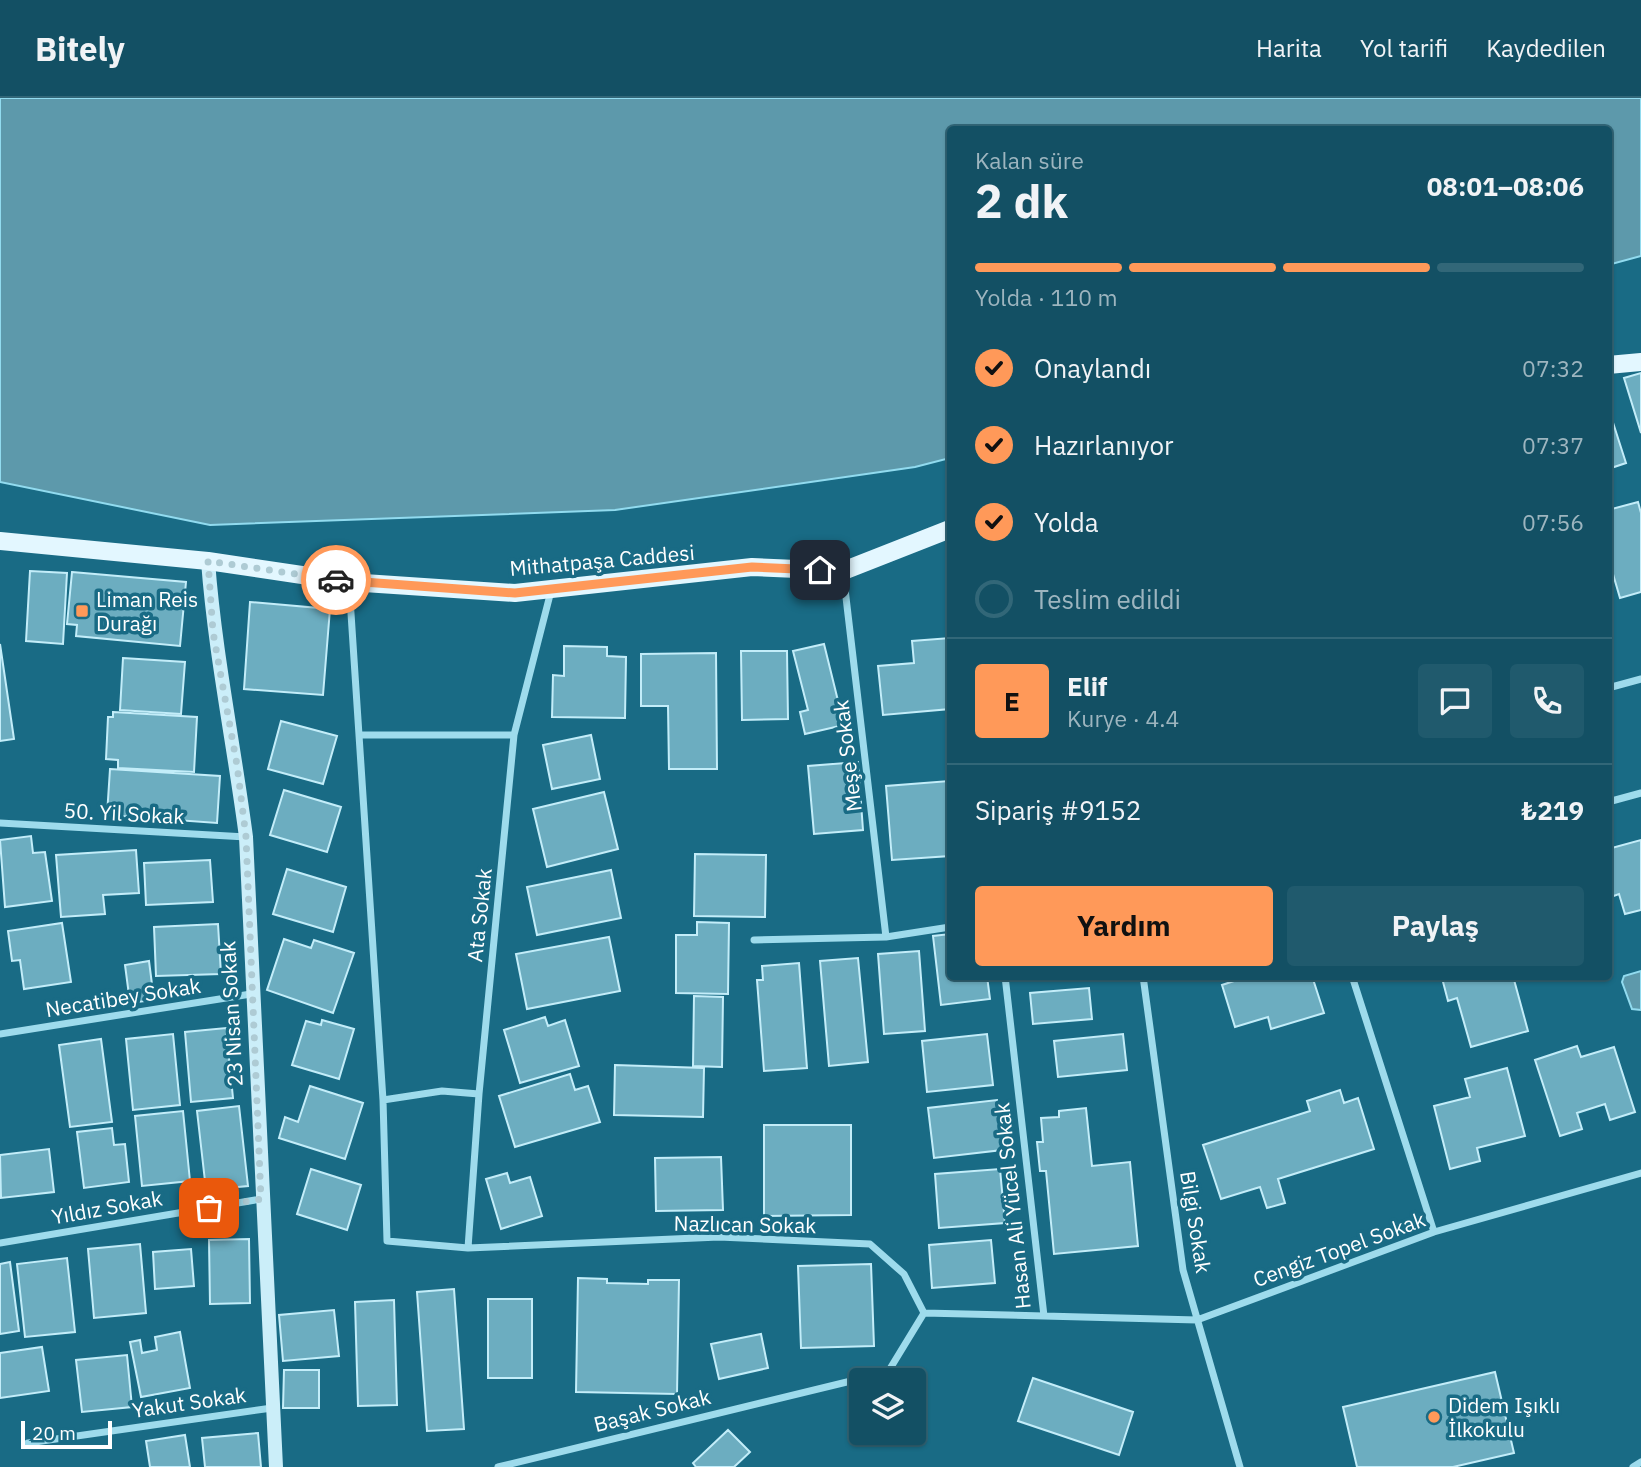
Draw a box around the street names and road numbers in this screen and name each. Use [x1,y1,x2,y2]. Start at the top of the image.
street label: Mithatpaşa Caddesi [508,538,696,582]
street label: Meşe Sokak [826,698,868,814]
street label: 50. Yil Sokak [63,796,185,830]
street label: Ata Sokak [460,867,498,963]
street label: 23 Nisan Sokak [213,940,249,1088]
street label: Necatibey Sokak [43,971,203,1023]
street label: Hasan Ali Yücel Sokak [987,1101,1037,1311]
street label: Bilgi Sokak [1174,1169,1218,1275]
street label: Yıldız Sokak [49,1183,165,1231]
street label: Cengiz Topel Sokak [1249,1205,1429,1293]
street label: Nazlıcan Sokak [673,1209,817,1239]
street label: Yakut Sokak [130,1380,248,1424]
street label: Başak Sokak [591,1382,713,1438]

